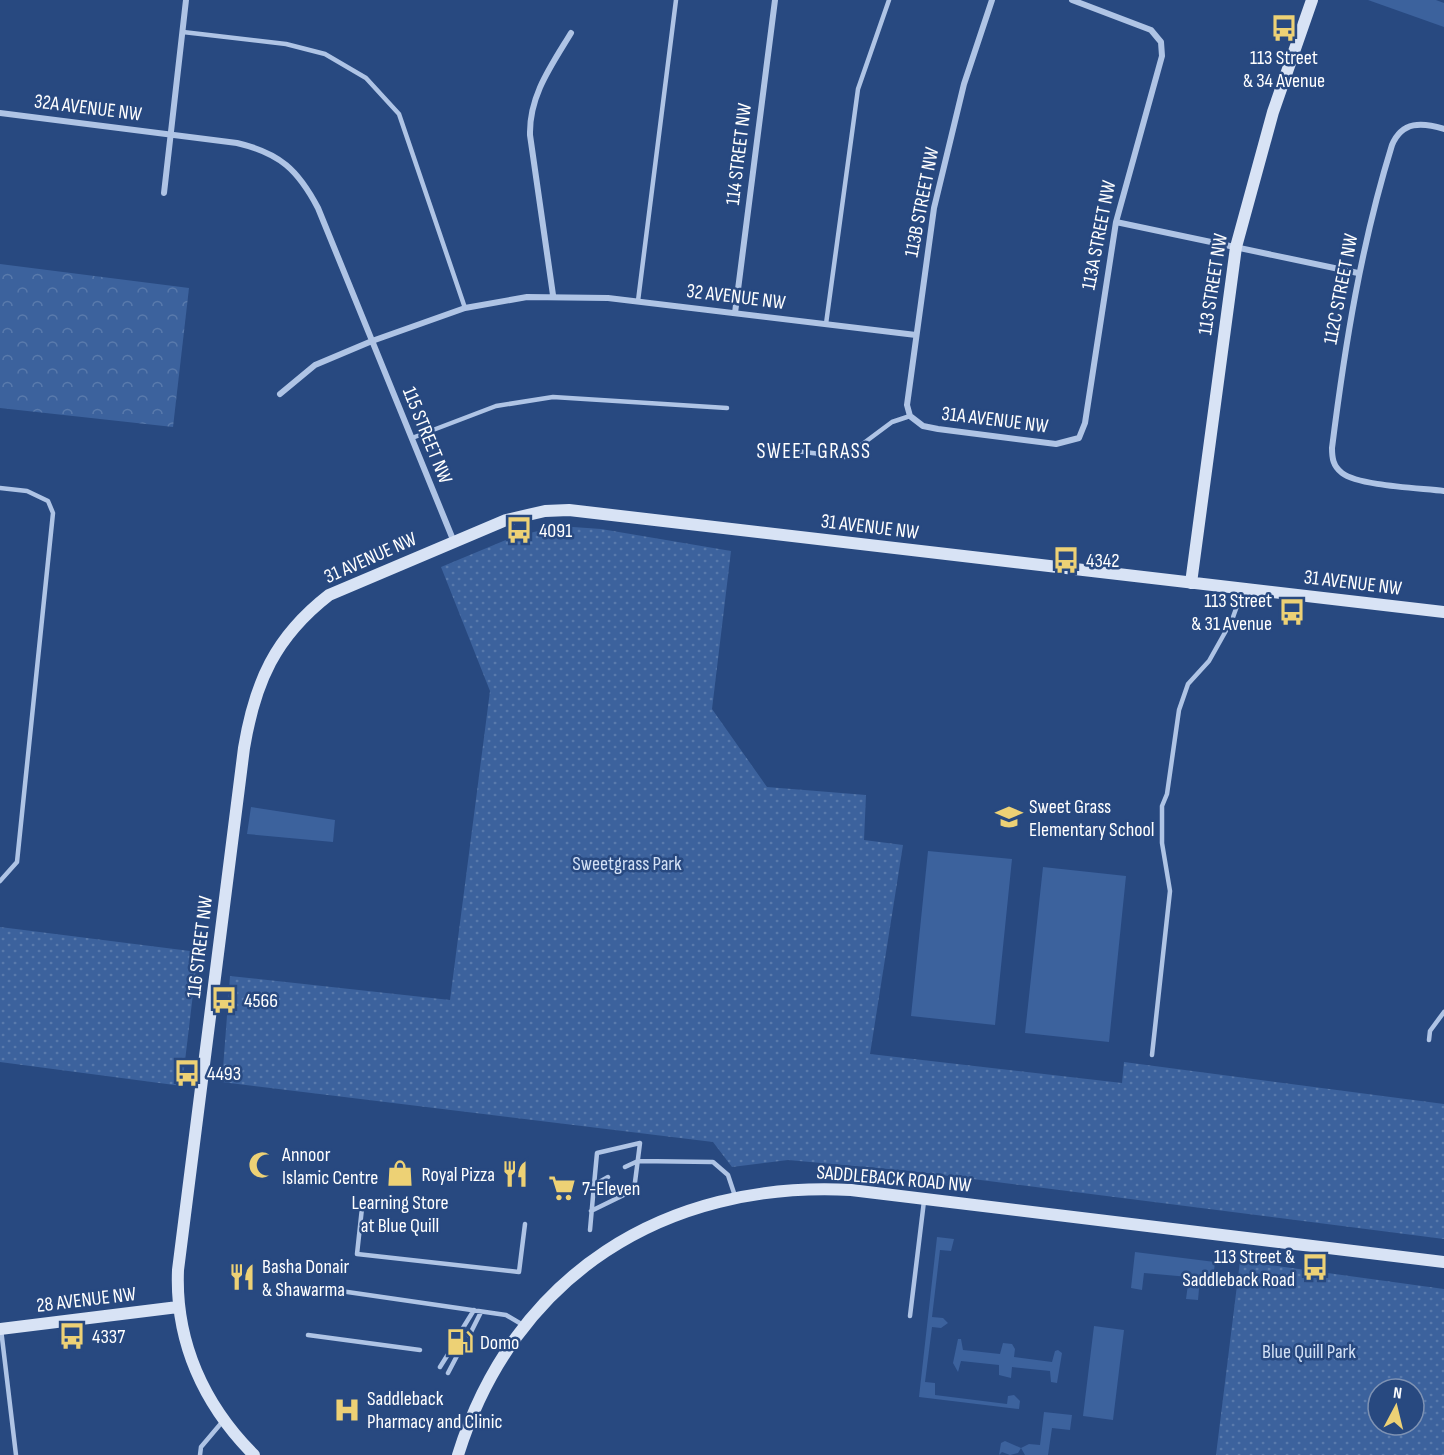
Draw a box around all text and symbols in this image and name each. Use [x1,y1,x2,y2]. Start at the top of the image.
bus stop icon: 113 Street & 34 Avenue [1269,13,1299,43]
place label: 113 Street & 34 Avenue [1243,46,1325,93]
street label: 32A AVENUE NW [33,89,143,127]
street label: 114 STREET NW [721,102,757,206]
street label: 113B STREET NW [900,145,944,259]
street label: 113A STREET NW [1077,178,1121,292]
street label: 113 STREET NW [1193,232,1233,337]
street label: 112C STREET NW [1319,232,1363,347]
street label: 32 AVENUE NW [685,279,787,315]
street label: 115 STREET NW [397,384,457,487]
street label: 31A AVENUE NW [940,402,1050,438]
district label: SWEET GRASS [757,439,872,464]
street label: 31 AVENUE NW [820,509,920,545]
bus stop icon: 4091 [504,515,534,545]
place label: 4091 [539,519,572,543]
street label: 31 AVENUE NW [321,527,420,589]
bus stop icon: 4342 [1051,545,1081,575]
place label: 4342 [1086,549,1120,573]
street label: 31 AVENUE NW [1303,565,1403,601]
place label: 113 Street & 31 Avenue [1191,589,1272,636]
bus stop icon: 113 Street & 31 Avenue [1277,597,1307,627]
place label: Sweet Grass Elementary School [1029,795,1155,842]
school or university icon: Sweet Grass Elementary School [994,802,1024,832]
park label: Sweetgrass Park [572,852,682,876]
street label: 116 STREET NW [182,895,218,1000]
bus stop icon: 4566 [209,985,239,1015]
place label: 4566 [244,989,278,1013]
bus stop icon: 4493 [172,1058,202,1088]
place label: 4493 [207,1062,241,1086]
place label: Annoor Islamic Centre [281,1143,378,1190]
mosque icon: Annoor Islamic Centre [247,1150,277,1180]
shop icon: Learning Store at Blue Quill [385,1158,415,1188]
restaurant icon: Royal Pizza [500,1159,530,1189]
street label: SADDLEBACK ROAD NW [815,1160,972,1198]
place label: Royal Pizza [422,1163,495,1187]
supermarket icon: 7-Eleven [547,1173,577,1203]
place label: 7-Eleven [582,1177,640,1201]
place label: Learning Store at Blue Quill [352,1191,448,1238]
place label: 113 Street & Saddleback Road [1182,1245,1295,1292]
bus stop icon: 113 Street & Saddleback Road [1300,1252,1330,1282]
place label: Basha Donair & Shawarma [262,1255,349,1302]
restaurant icon: Basha Donair & Shawarma [227,1262,257,1292]
street label: 28 AVENUE NW [35,1282,137,1318]
bus stop icon: 4337 [57,1321,87,1351]
place label: 4337 [92,1325,125,1349]
fuel station icon: Domo [445,1327,475,1357]
place label: Domo [480,1331,519,1355]
park label: Blue Quill Park [1262,1340,1356,1364]
north arrow [1366,1377,1426,1437]
text: N [1392,1384,1403,1404]
place label: Saddleback Pharmacy and Clinic [367,1387,502,1434]
hospital icon: Saddleback Pharmacy and Clinic [332,1395,362,1425]

